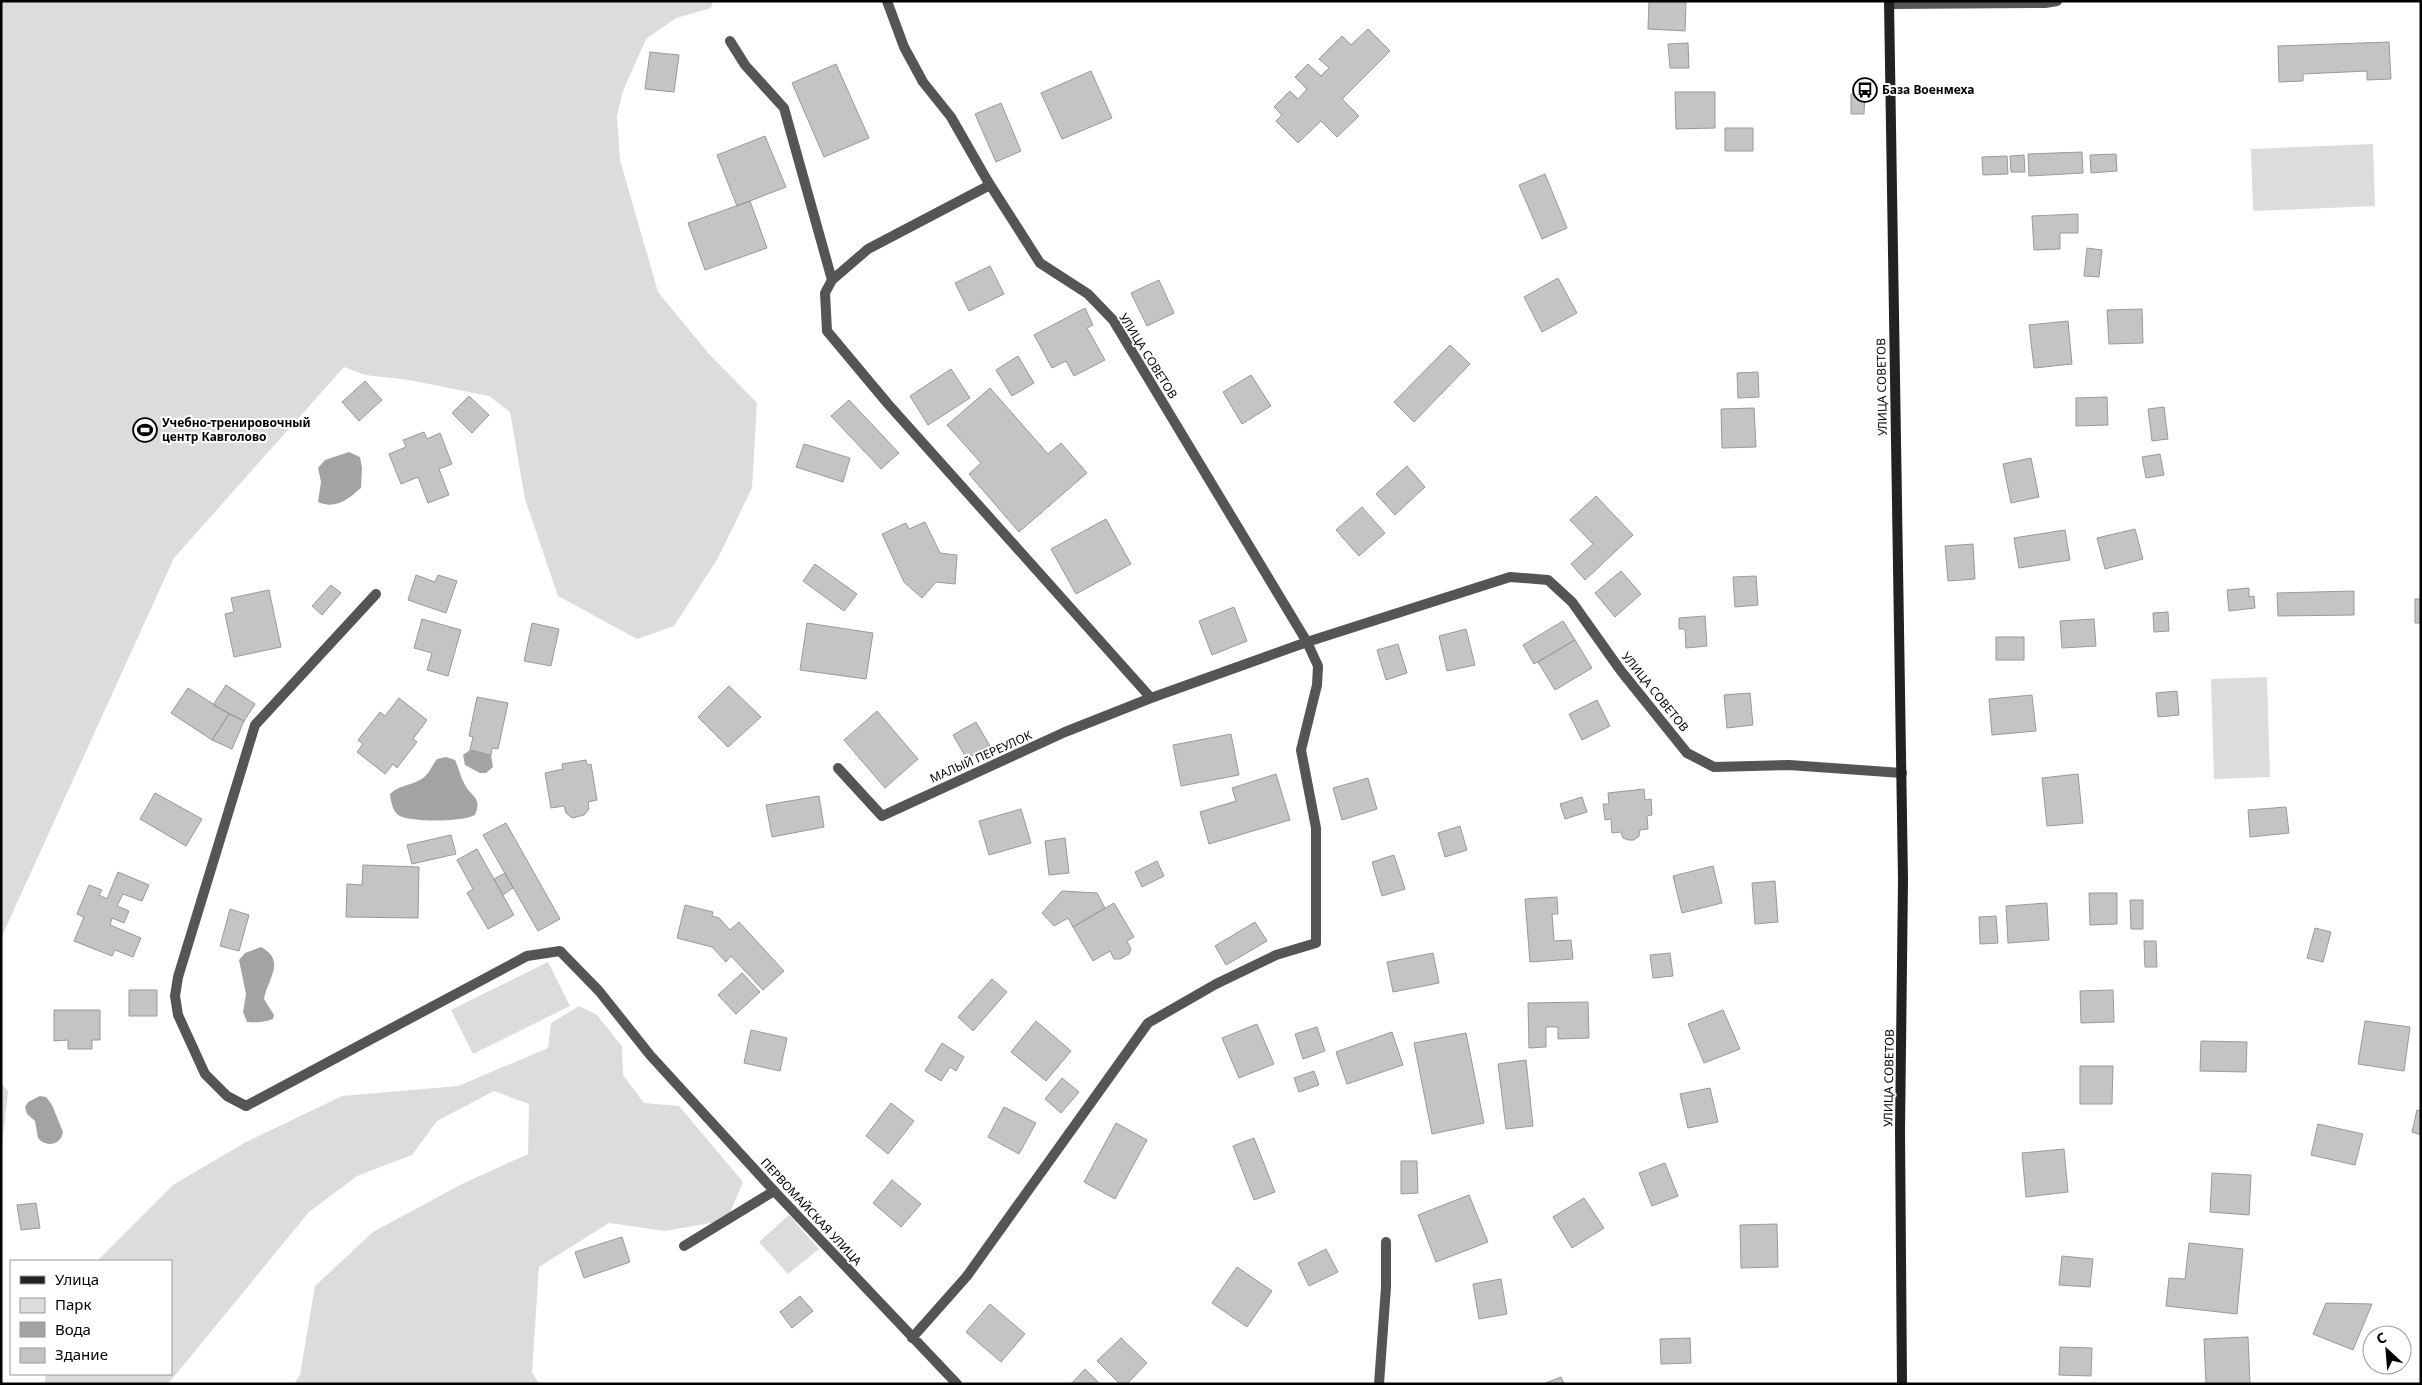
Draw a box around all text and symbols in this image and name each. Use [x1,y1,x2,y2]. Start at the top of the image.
bus stop icon: База Военмеха [1852,77,1878,103]
place label: База Военмеха [1882,81,1974,98]
street label: УЛИЦА СОВЕТОВ [1115,310,1182,402]
street label: УЛИЦА СОВЕТОВ [1872,338,1891,436]
place label: Учебно-тренировочный центр Кавголово [162,414,311,445]
sports icon: Учебно-тренировочный центр Кавголово [132,417,158,443]
street label: УЛИЦА СОВЕТОВ [1618,648,1693,735]
street label: МАЛЫЙ ПЕРЕУЛОК [927,726,1035,787]
street label: УЛИЦА СОВЕТОВ [1879,1029,1898,1127]
street label: ПЕРВОМАЙСКАЯ УЛИЦА [757,1154,866,1269]
legend [10,1260,172,1375]
text: Улица [55,1269,99,1289]
text: Парк [55,1294,91,1314]
text: Вода [55,1319,91,1339]
north arrow [2362,1325,2412,1375]
text: С [2373,1327,2389,1348]
text: Здание [55,1344,108,1364]

